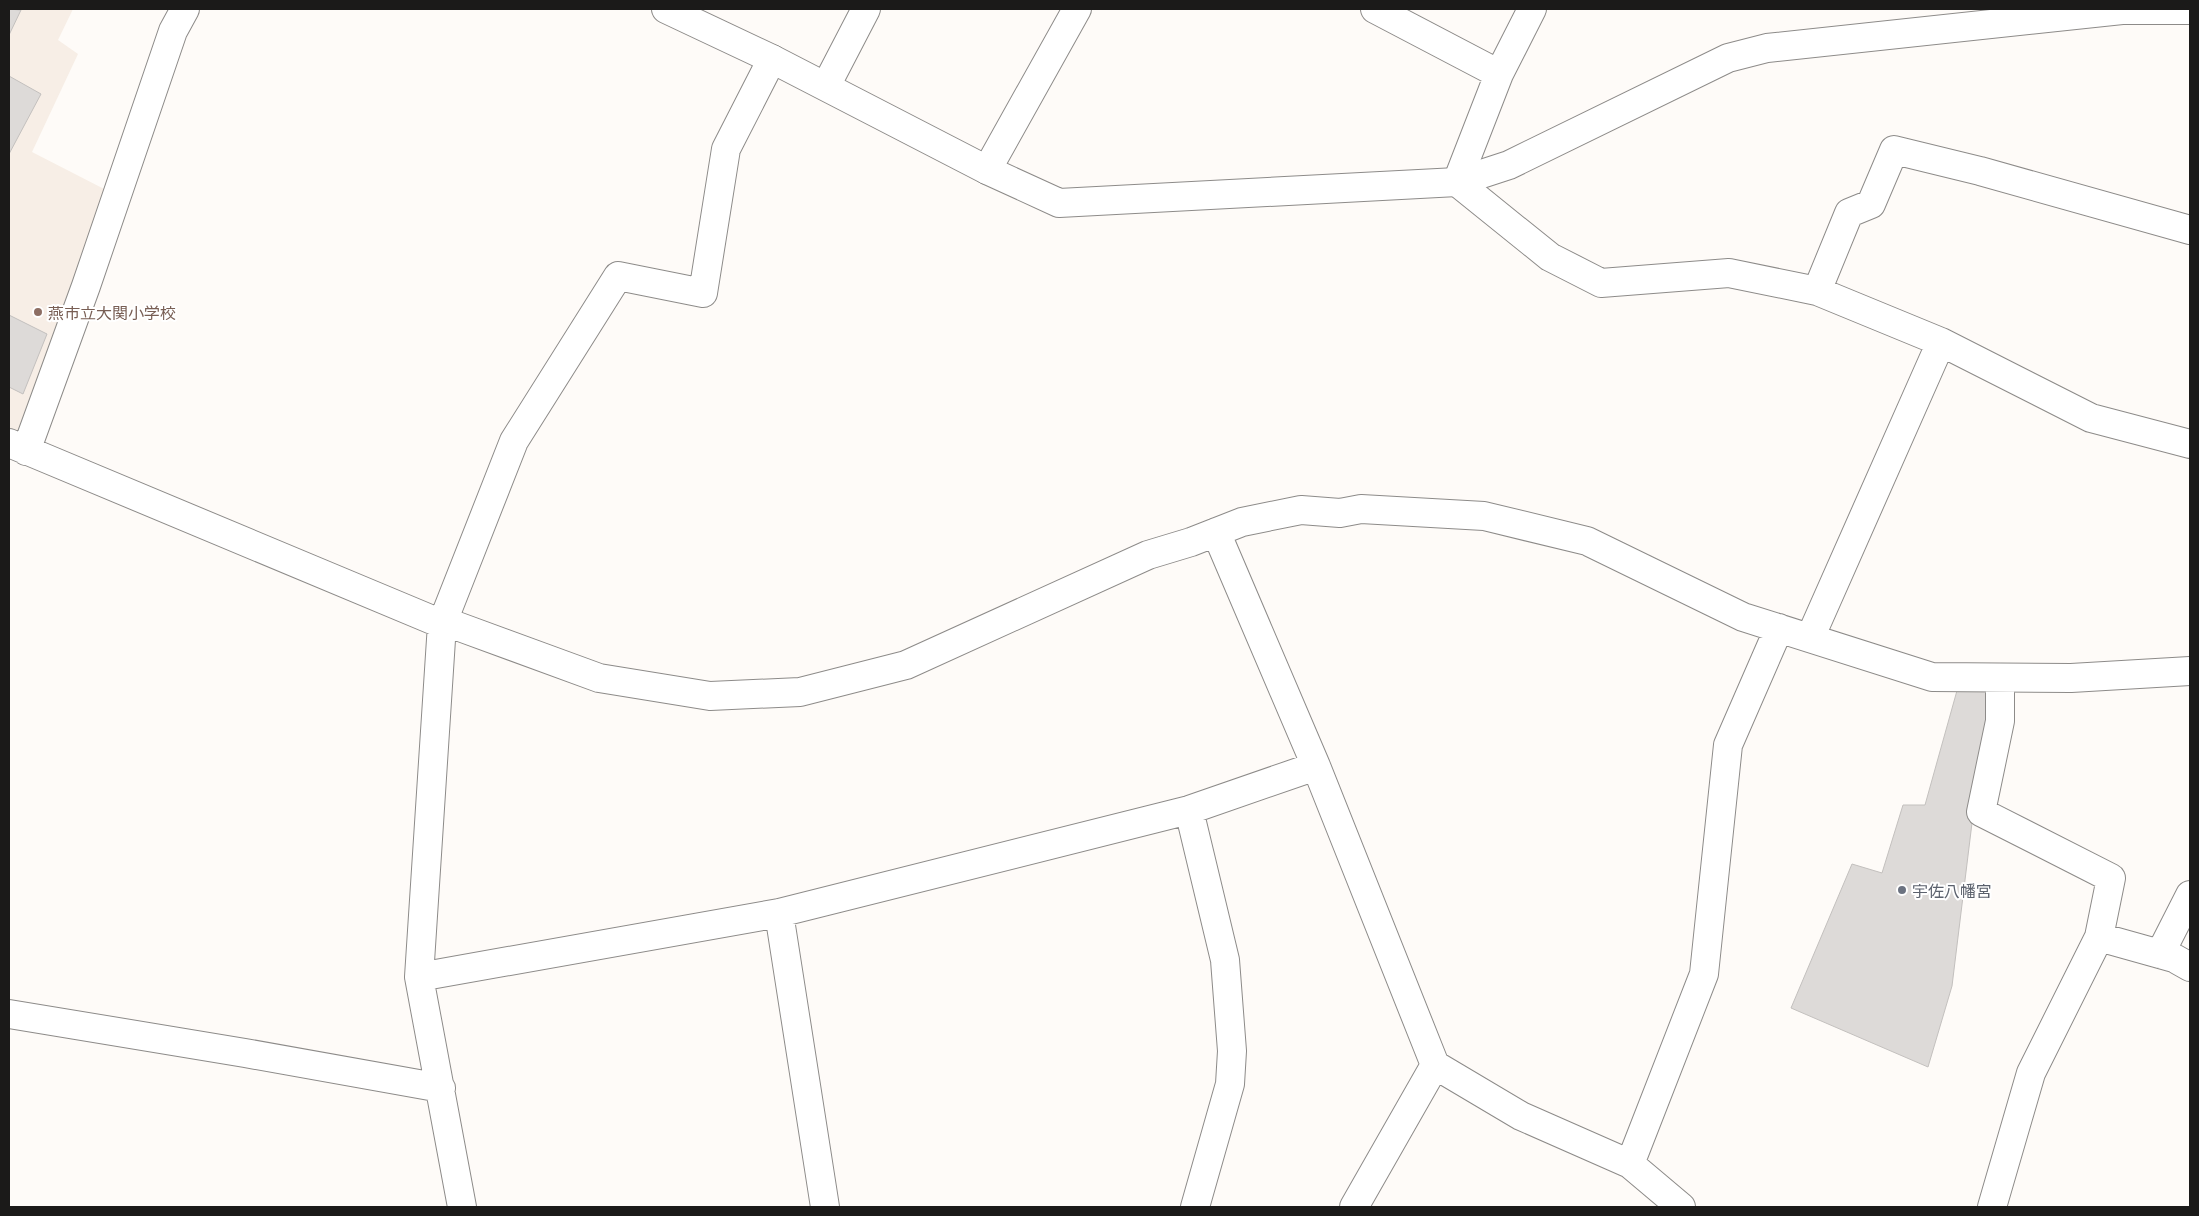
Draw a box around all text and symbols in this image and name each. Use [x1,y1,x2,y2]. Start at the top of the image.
place label: 燕市立大関小学校 [48,303,176,322]
marker: 燕市立大関小学校 [32,306,44,318]
place label: 宇佐八幡宮 [1912,881,1992,900]
marker: 宇佐八幡宮 [1896,884,1908,896]

